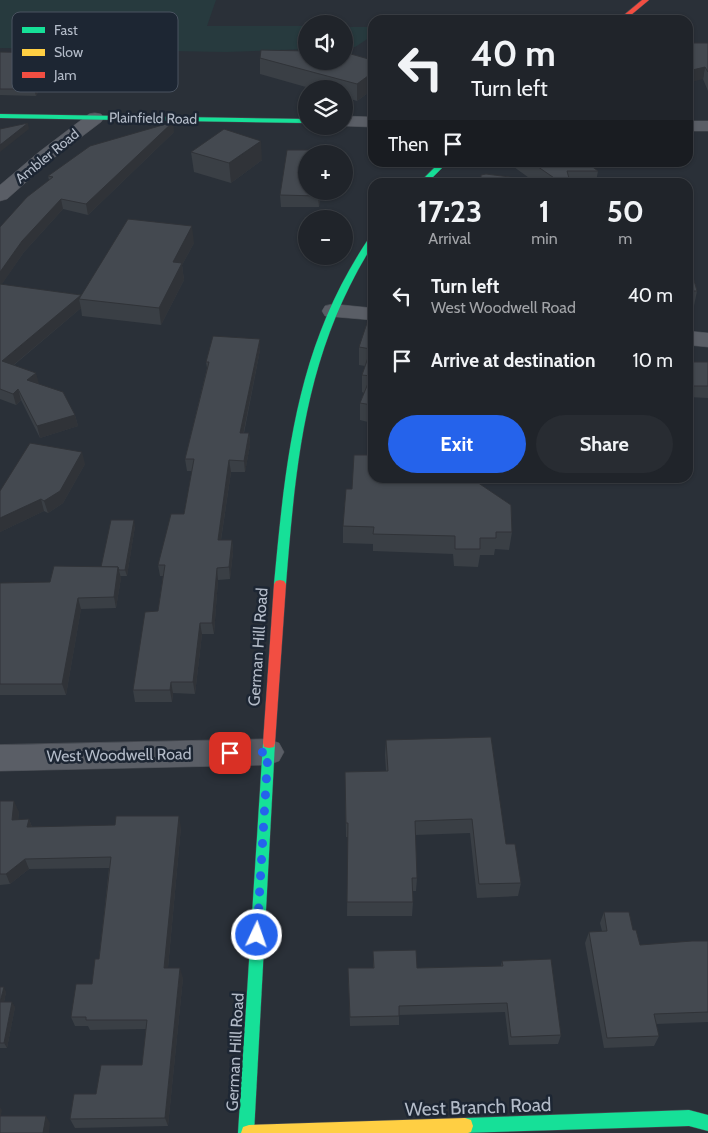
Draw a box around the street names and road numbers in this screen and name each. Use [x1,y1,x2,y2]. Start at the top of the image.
street label: Plainfield Road [109,108,197,128]
street label: Ambler Road [11,125,83,187]
street label: German Hill Road [244,587,272,707]
street label: West Woodwell Road [46,744,192,766]
street label: German Hill Road [222,992,248,1112]
street label: West Branch Road [404,1093,552,1121]

